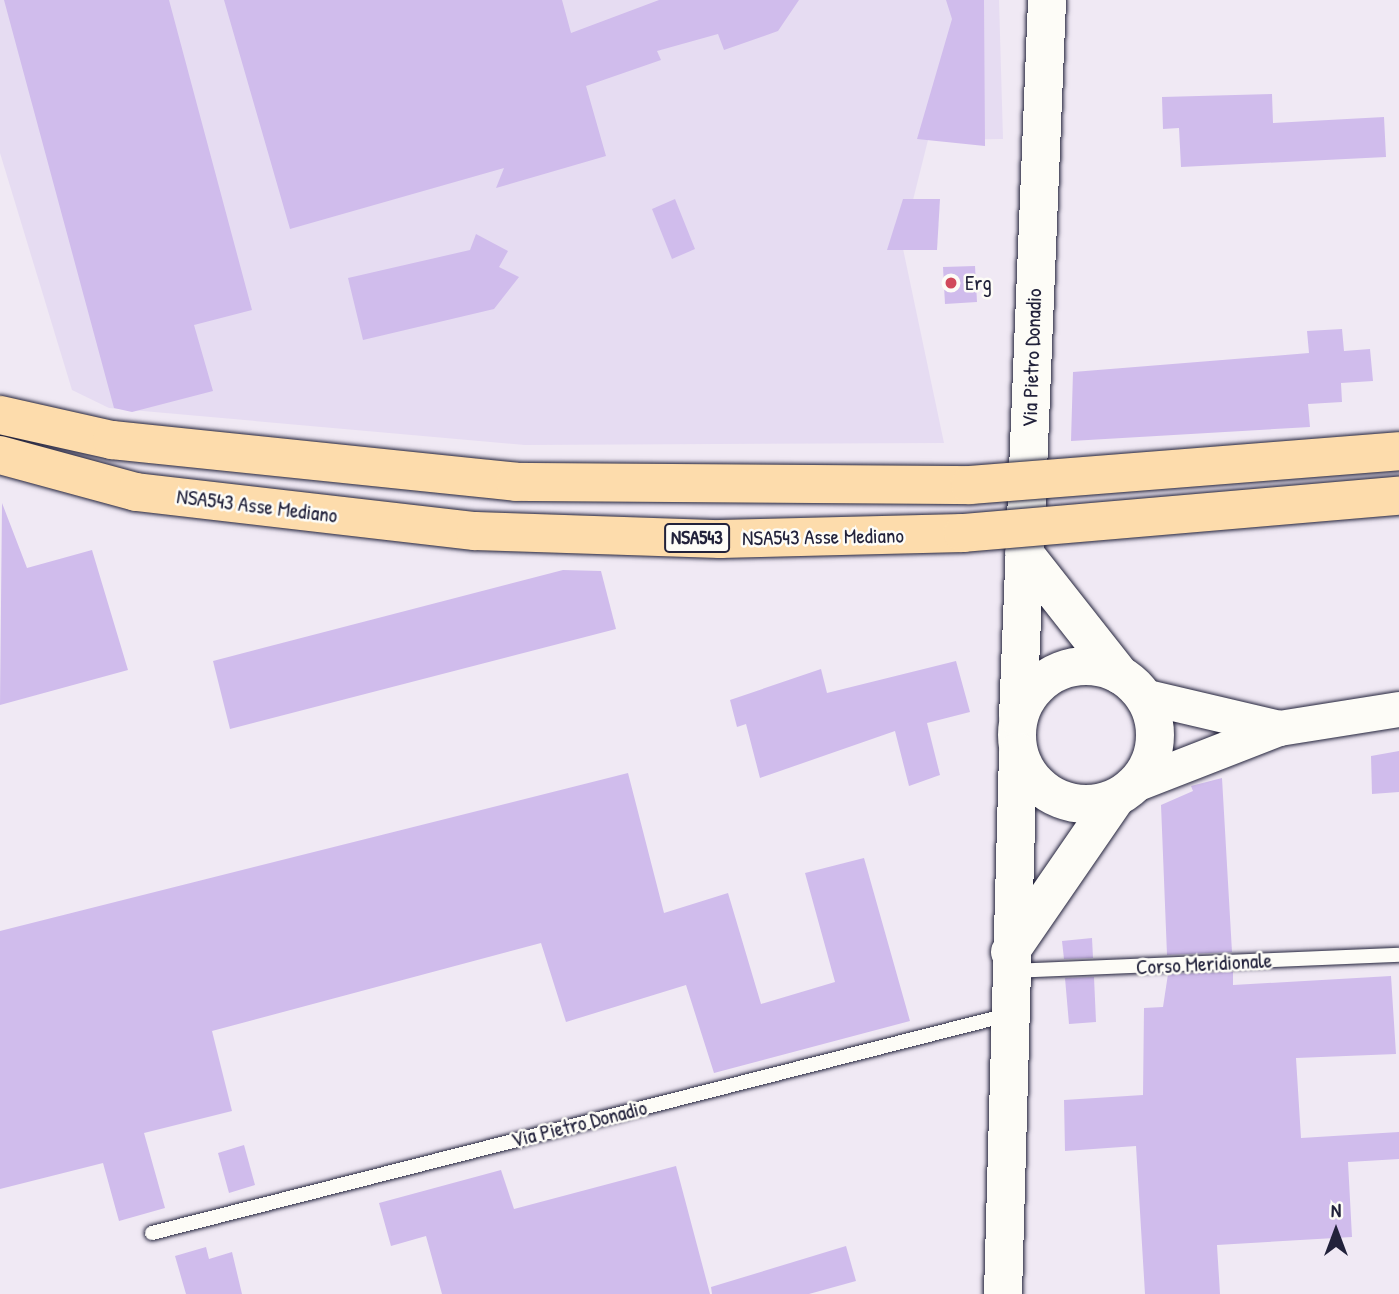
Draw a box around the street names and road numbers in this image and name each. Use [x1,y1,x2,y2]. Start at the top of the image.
street label: Via Pietro Donadio [1017,288,1047,428]
street label: NSA543 Asse Mediano [175,484,339,528]
road number: NSA543 [664,523,730,554]
street label: NSA543 Asse Mediano [742,523,904,551]
street label: Corso Meridionale [1135,948,1273,980]
street label: Via Pietro Donadio [509,1095,649,1153]

